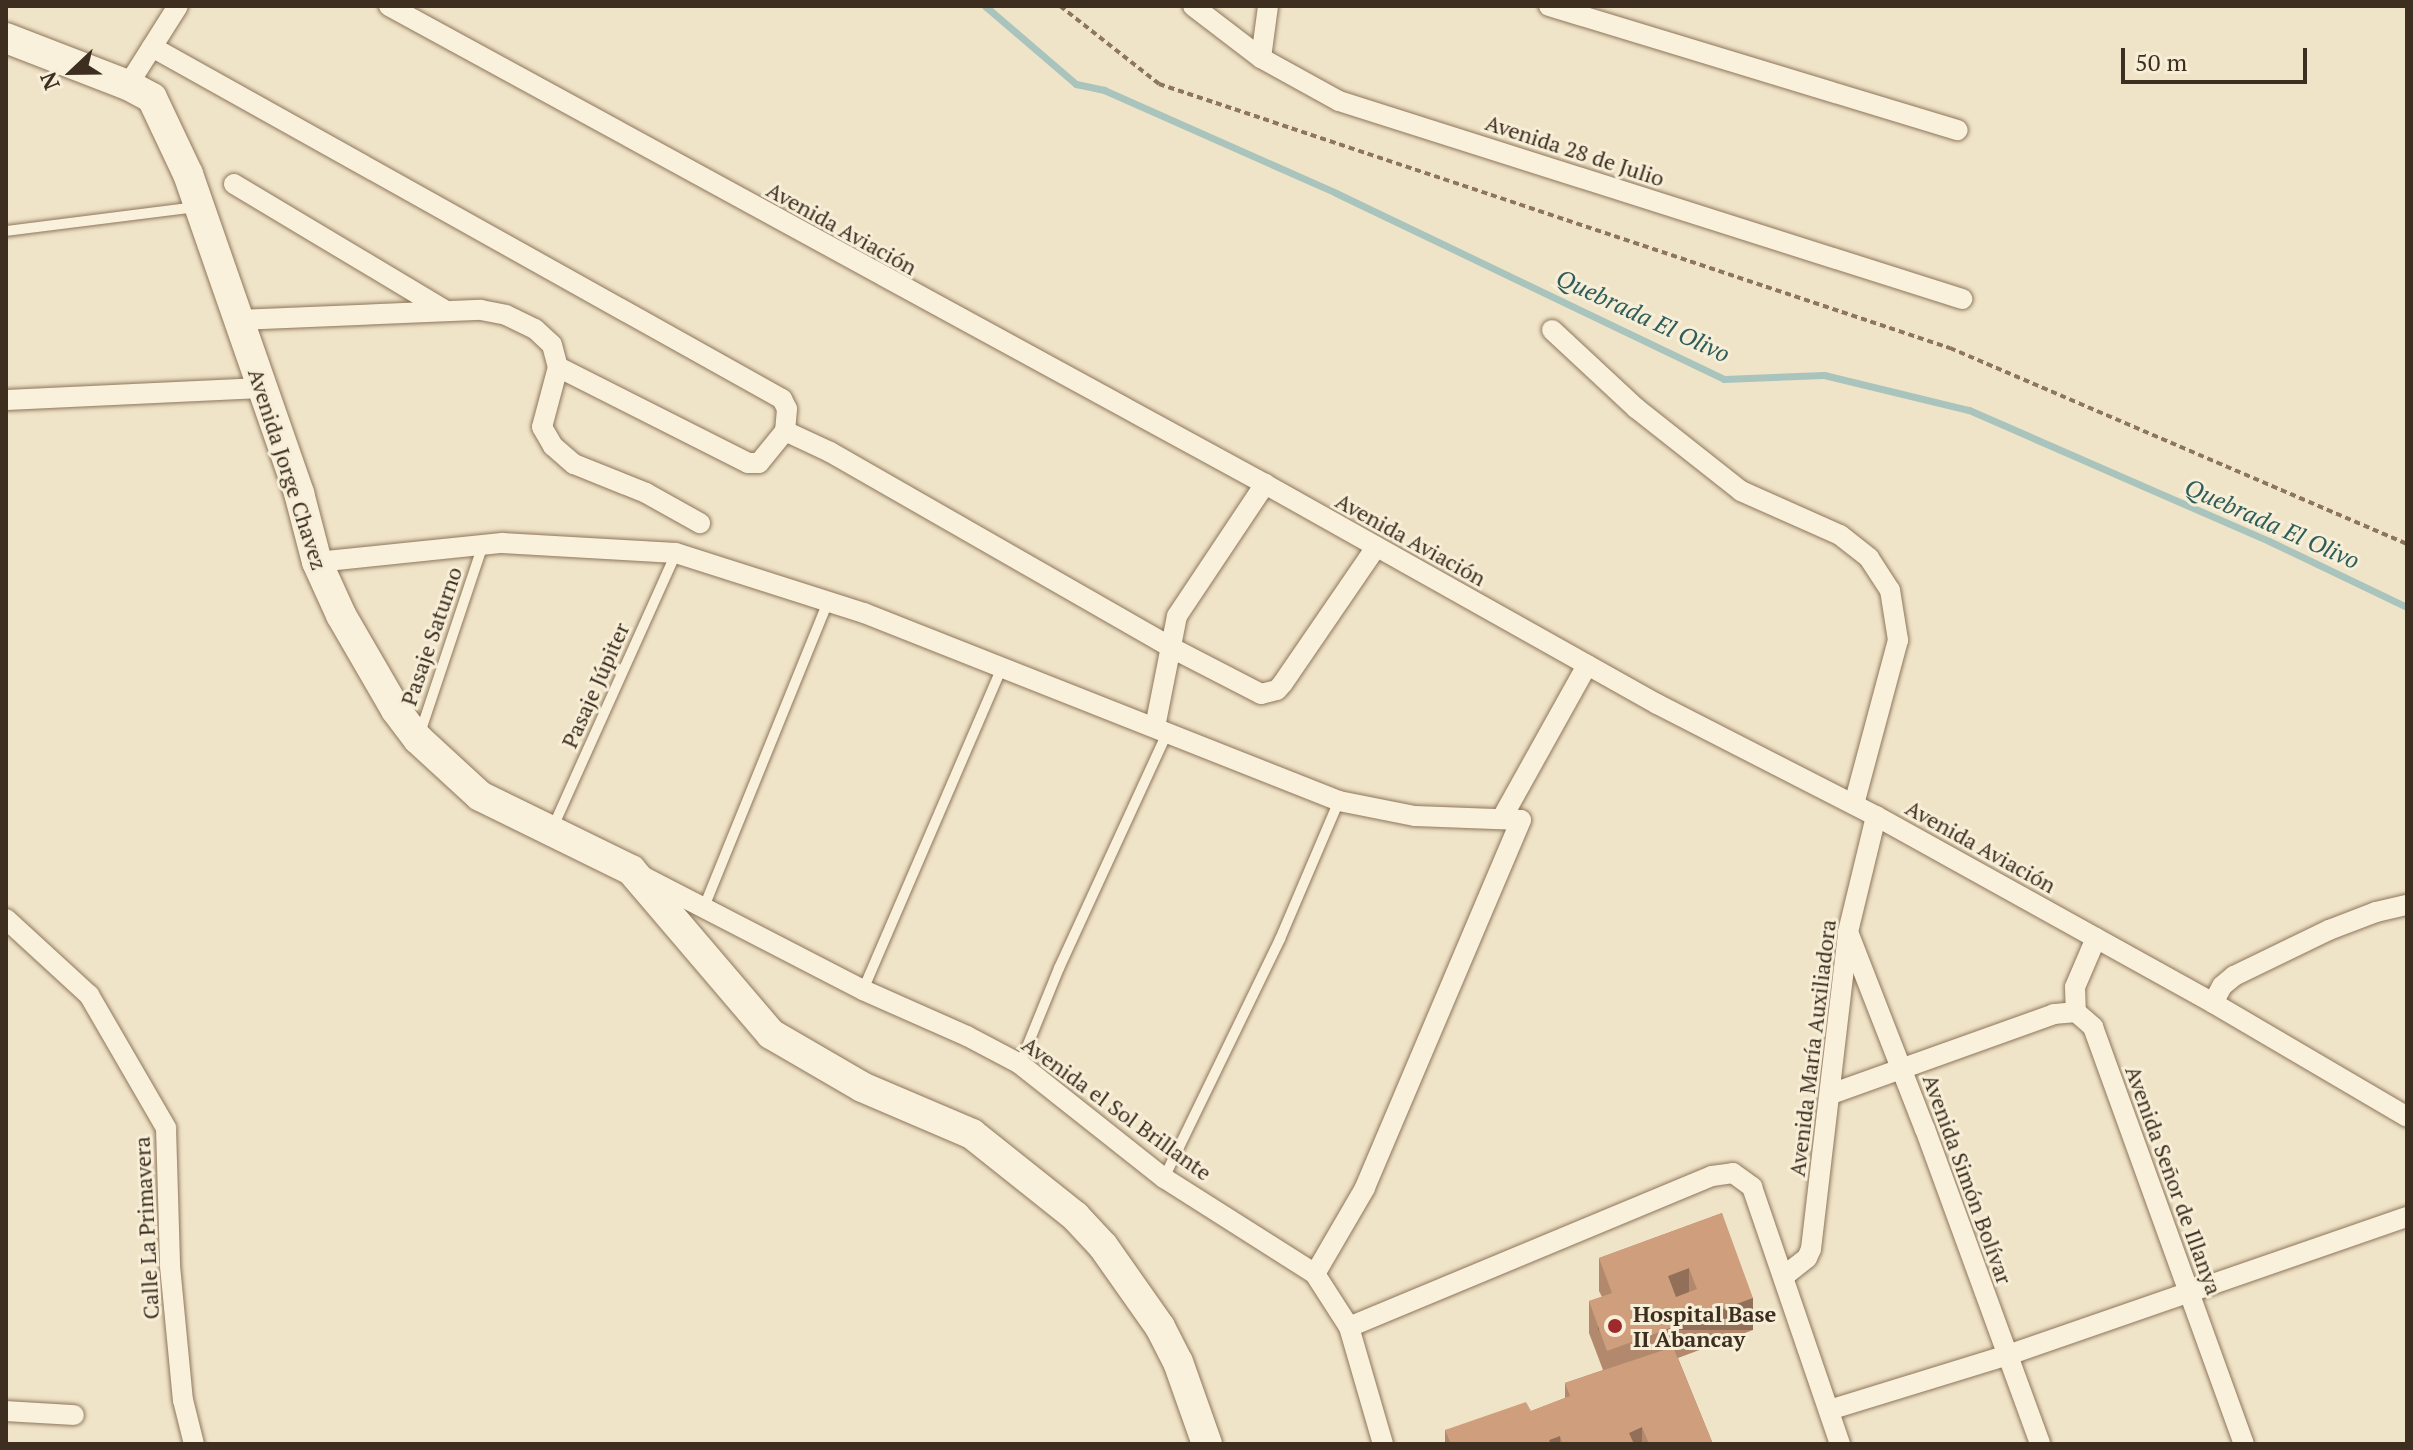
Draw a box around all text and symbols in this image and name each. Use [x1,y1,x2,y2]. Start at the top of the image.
north arrow [32,32,112,112]
scale bar [2125,32,2311,82]
text: 50 m [2135,46,2187,78]
text: N [33,68,66,94]
street label: Avenida 28 de Julio [1482,109,1668,191]
street label: Avenida Aviación [762,176,922,280]
water label: Quebrada El Olivo [1552,263,1734,369]
street label: Avenida Jorge Chavez [243,365,333,573]
water label: Quebrada El Olivo [2180,473,2364,575]
street label: Avenida Aviación [1331,487,1491,591]
street label: Pasaje Saturno [395,563,467,709]
street label: Pasaje Júpiter [556,618,634,752]
street label: Avenida Aviación [1901,794,2061,898]
street label: Avenida María Auxiliadora [1783,918,1841,1178]
street label: Avenida el Sol Brillante [1017,1030,1217,1186]
street label: Avenida Señor de Illanya [2120,1062,2228,1298]
street label: Avenida Simón Bolívar [1918,1071,2018,1287]
street label: Calle La Primavera [128,1136,164,1320]
place label: Hospital Base II Abancay [1633,1300,1776,1352]
marker: Hospital Base II Abancay [1604,1315,1626,1337]

